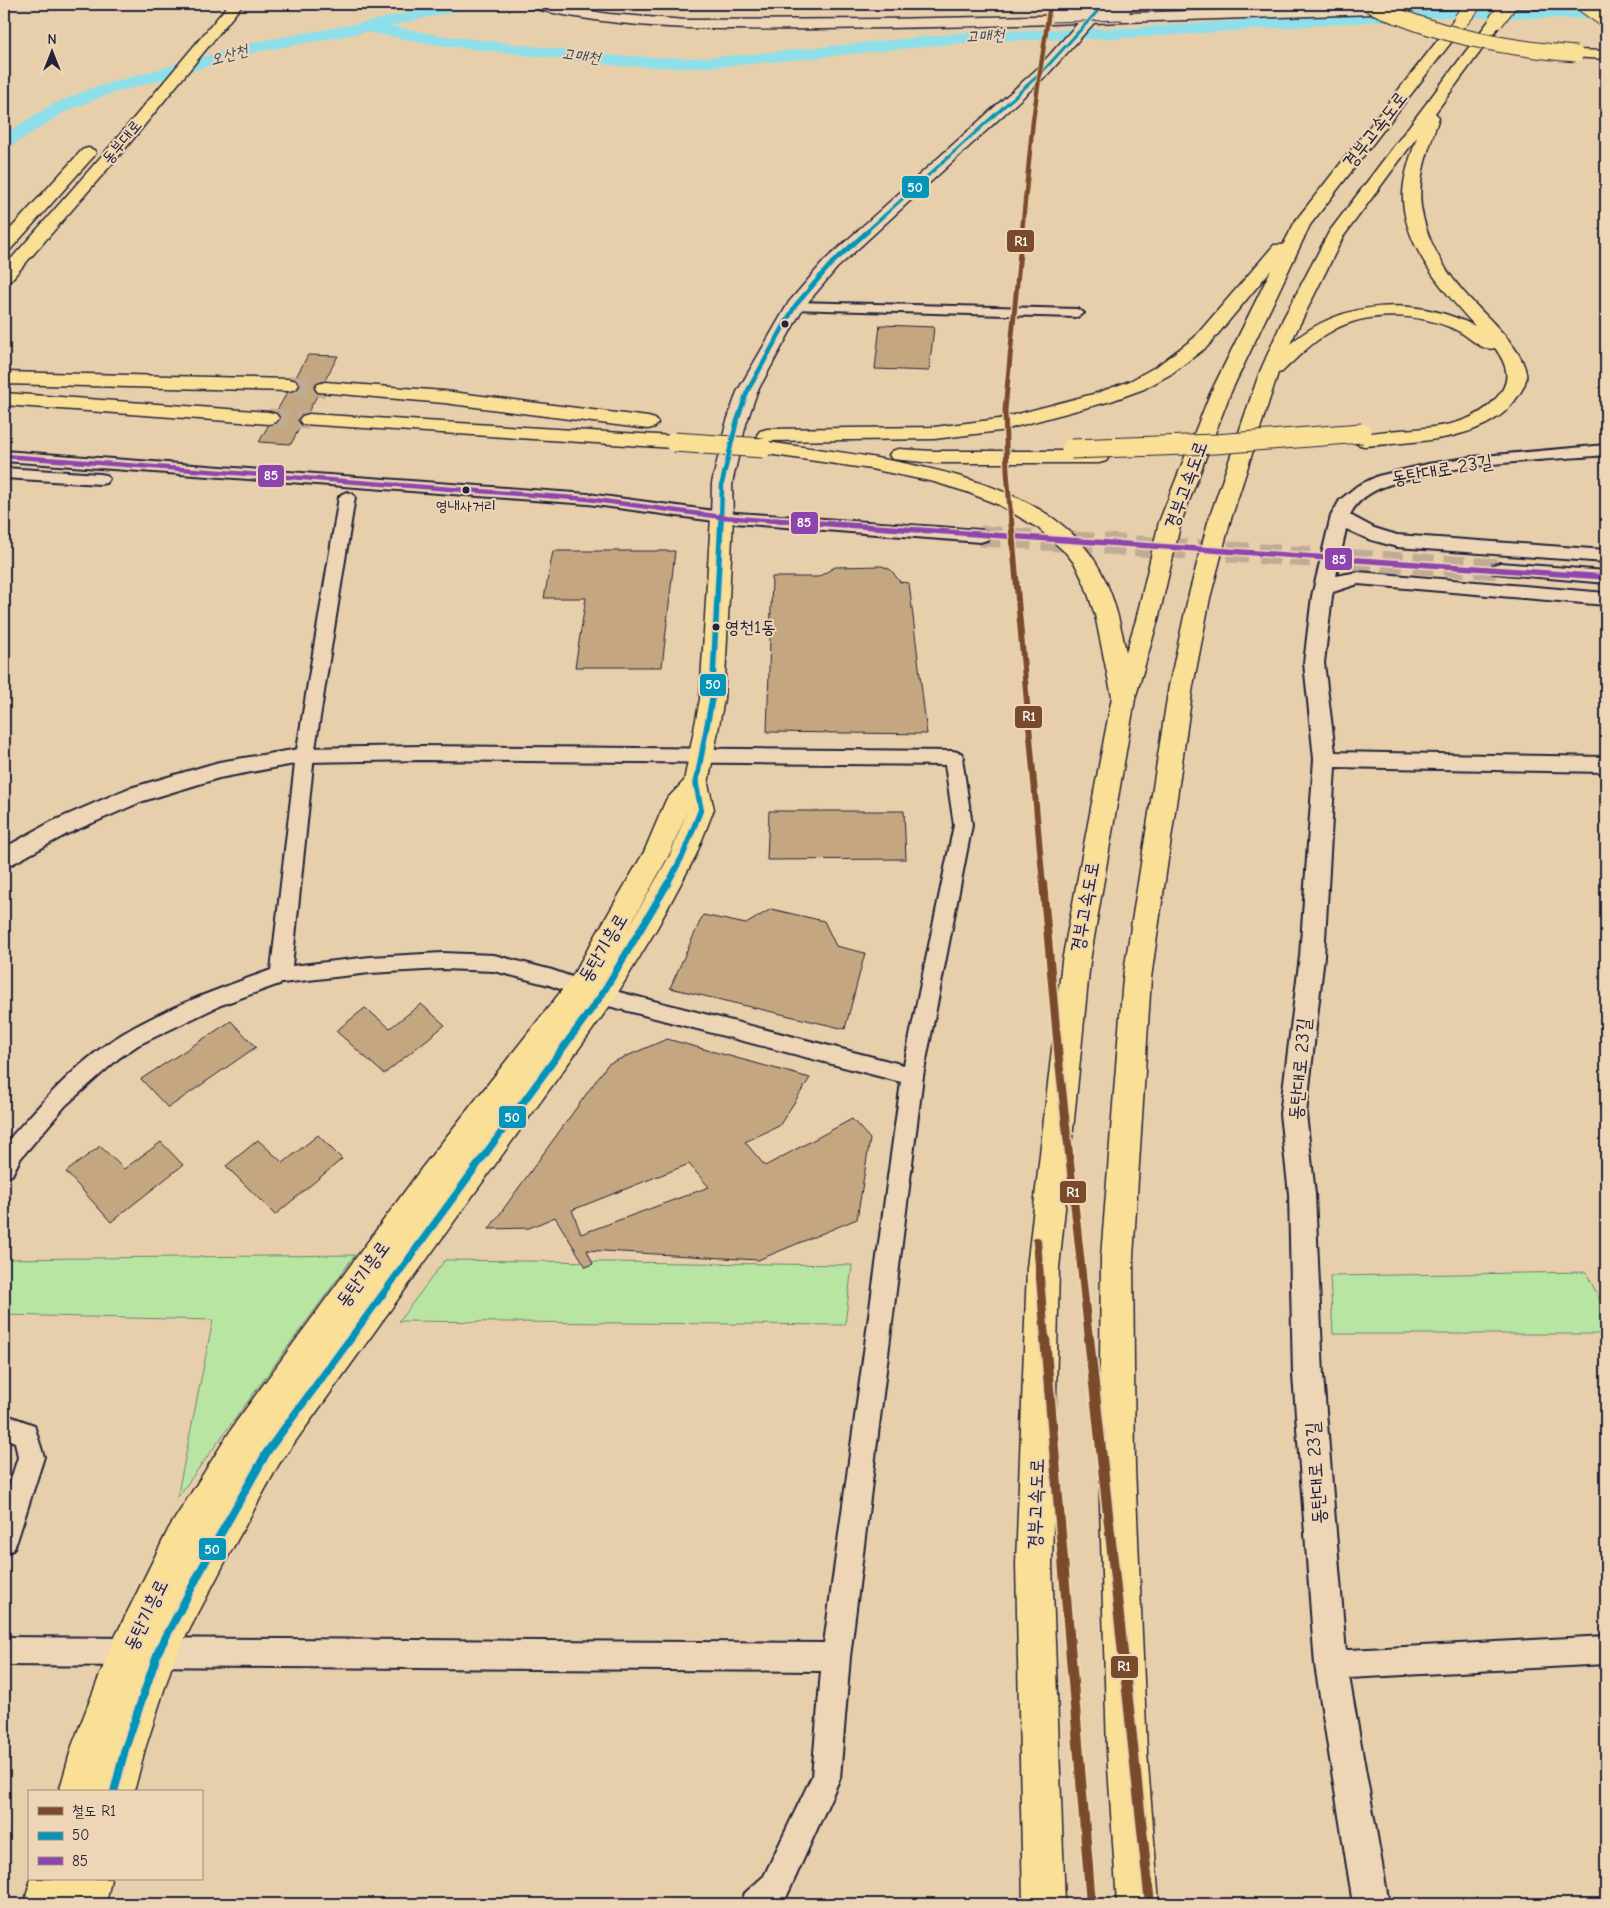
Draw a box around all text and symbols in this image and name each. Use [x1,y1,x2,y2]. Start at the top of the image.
water label: 고매천 [965,26,1007,46]
north arrow [28,28,78,78]
text: N [47,31,57,48]
water label: 오산천 [208,40,252,69]
water label: 고매천 [561,45,603,68]
street label: 경부고속도로 [1338,87,1412,173]
street label: 동부대로 [99,116,145,168]
line badge: 50 [901,175,930,199]
text: 50 [907,179,923,196]
line badge: R1 [1006,229,1035,253]
text: R1 [1014,233,1028,250]
unlabelled marker [780,319,790,329]
street label: 경부고속도로 [1160,438,1212,532]
street label: 동탄대로 23길 [1390,450,1494,490]
line badge: 85 [257,464,285,488]
text: 85 [264,467,278,484]
marker: 영내사거리 [461,485,471,495]
place label: 영내사거리 [436,497,496,515]
line badge: 85 [790,511,819,535]
text: 85 [797,514,811,531]
line badge: 85 [1324,547,1353,571]
text: 85 [1332,551,1346,568]
place label: 영천1동 [725,617,776,638]
marker: 영천1동 [711,622,721,632]
line badge: 50 [699,673,727,697]
text: 50 [705,676,721,693]
line badge: R1 [1014,705,1043,729]
text: R1 [1022,708,1036,725]
street label: 경부고속도로 [1066,860,1104,954]
street label: 동탄기흥로 [574,910,632,986]
street label: 동탄대로 23길 [1285,1017,1315,1121]
line badge: 50 [498,1105,527,1129]
text: 50 [504,1109,520,1126]
line badge: R1 [1059,1180,1087,1204]
text: R1 [1066,1184,1080,1201]
street label: 동탄기흥로 [332,1237,394,1311]
street label: 동탄대로 23길 [1301,1421,1331,1525]
street label: 경부고속도로 [1023,1458,1049,1550]
line badge: 50 [198,1537,227,1561]
text: 50 [204,1541,220,1558]
street label: 동탄기흥로 [119,1576,173,1654]
line badge: R1 [1110,1655,1139,1679]
text: R1 [1117,1658,1131,1675]
legend [28,1790,202,1880]
text: 철도 R1 [72,1802,116,1820]
text: 50 [72,1826,89,1844]
text: 85 [72,1852,88,1870]

